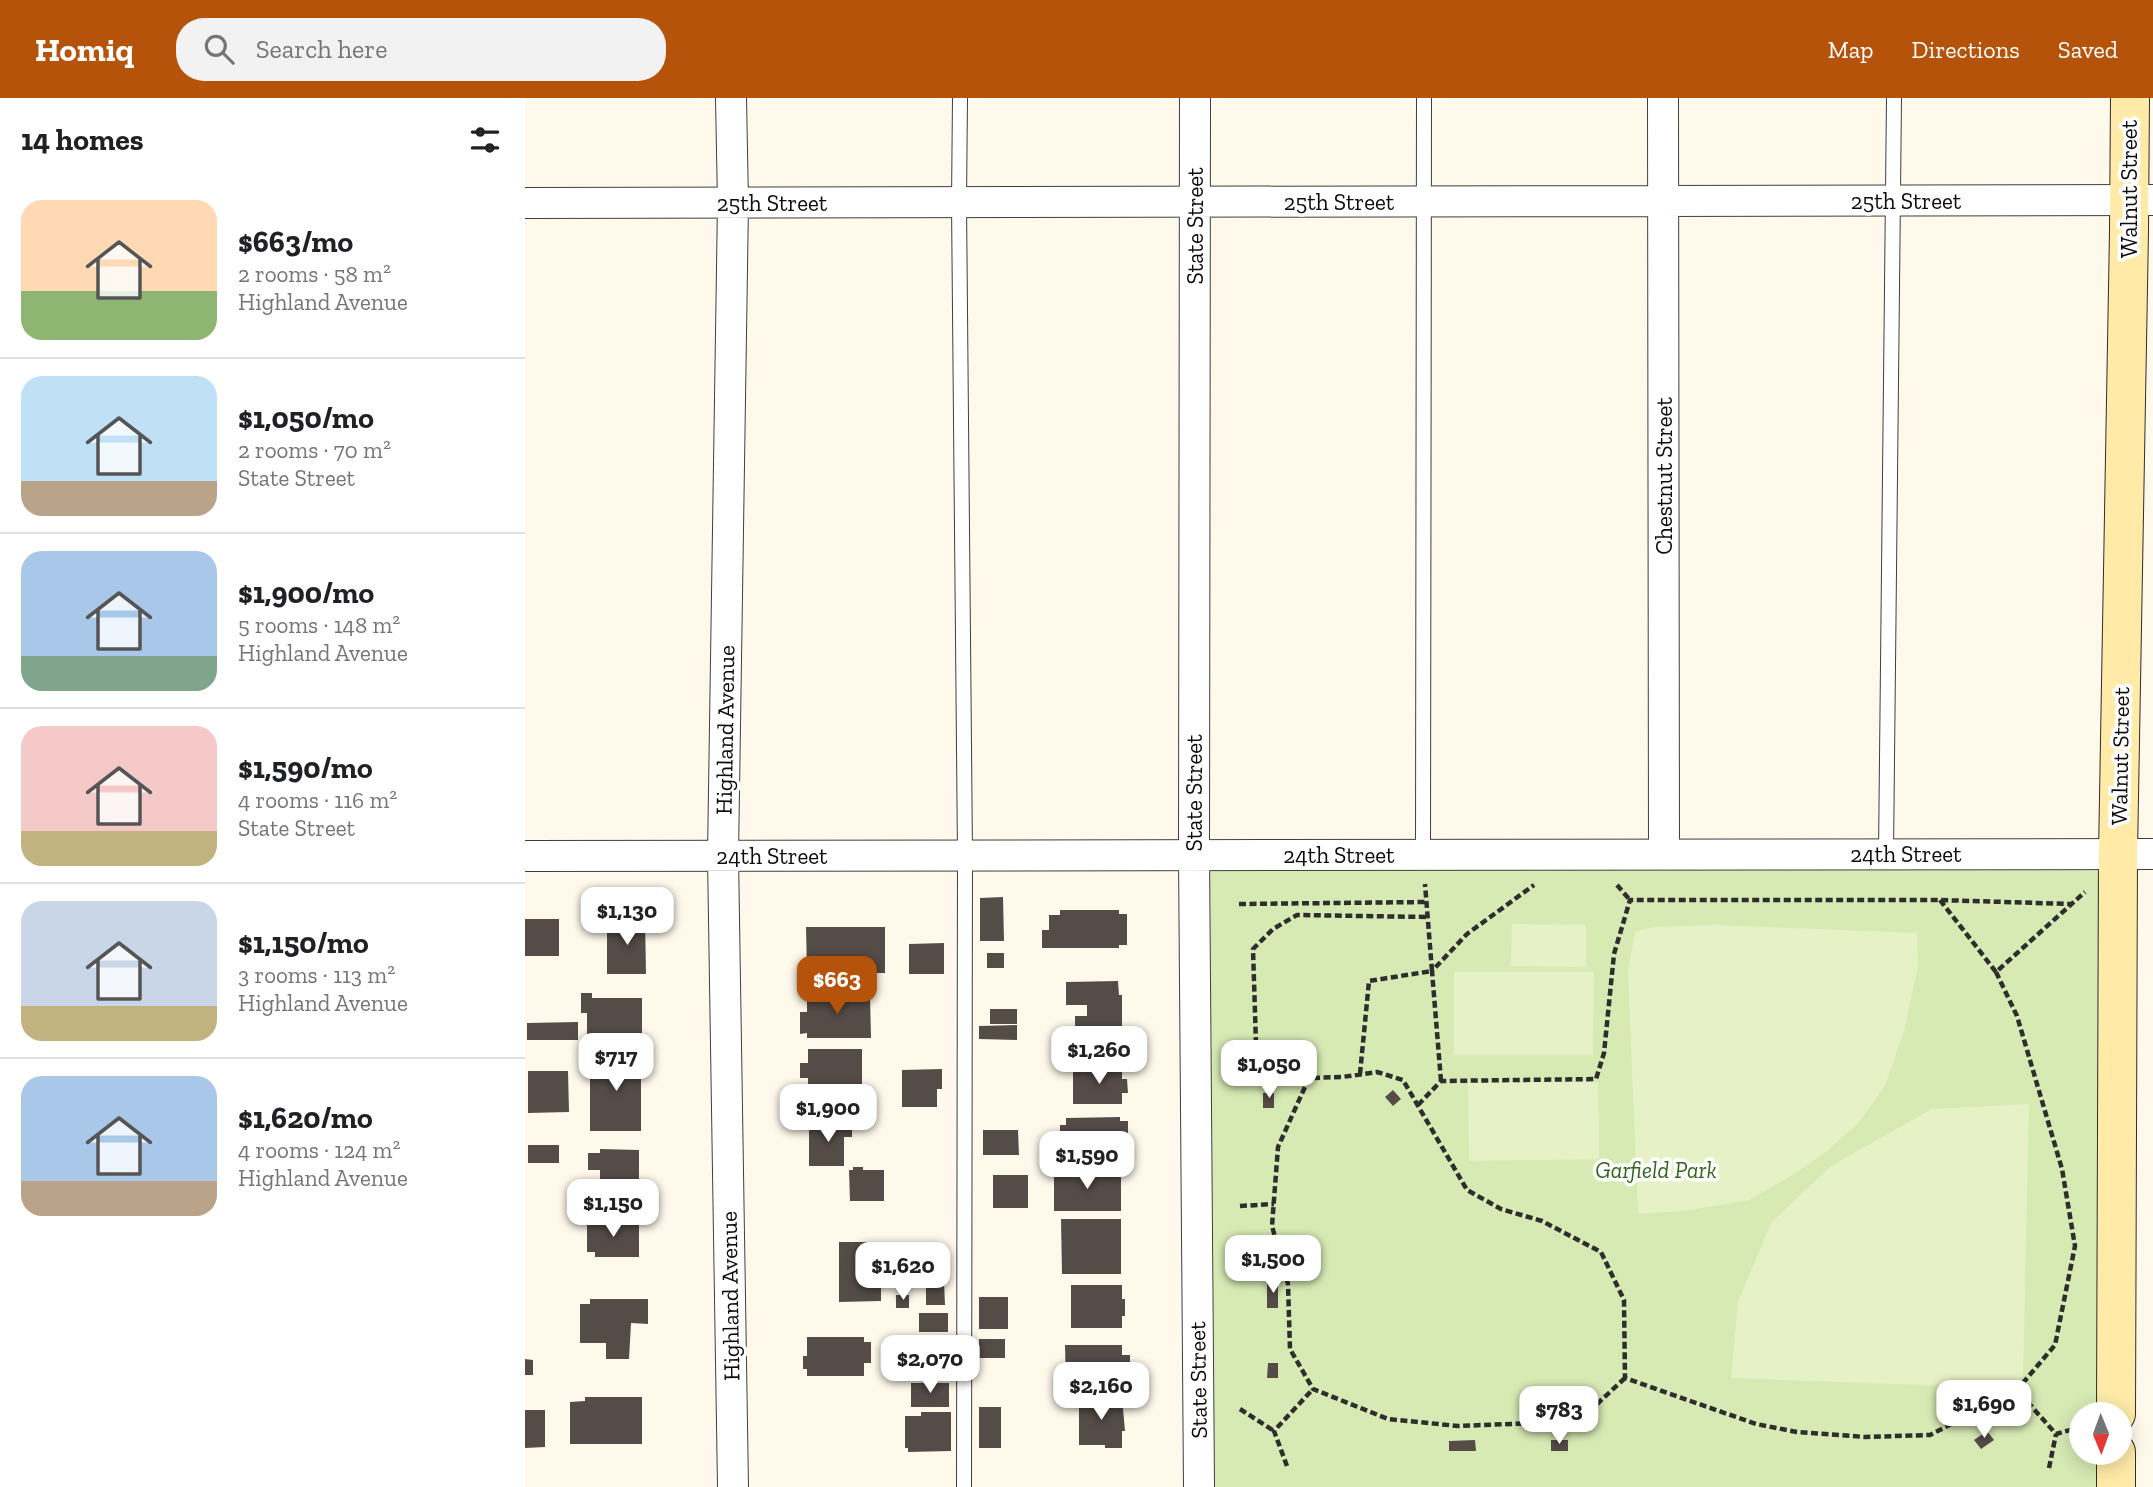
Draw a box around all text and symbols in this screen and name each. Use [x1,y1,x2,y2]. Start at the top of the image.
search box [176,18,666,81]
text: Homiq [35,30,134,69]
icon: search [200,30,238,68]
text: Search here [256,33,387,65]
text: Map [1828,35,1874,64]
text: Directions [1912,35,2020,64]
text: Saved [2058,35,2118,64]
street label: Walnut Street [2115,119,2143,258]
icon: filters [466,121,504,159]
text: 14 homes [21,122,144,158]
street label: State Street [1181,167,1209,285]
street label: 25th Street [1851,187,1962,215]
street label: 25th Street [1284,188,1395,216]
street label: 25th Street [717,189,828,217]
text: $663/mo [238,224,353,260]
icon: home [77,228,161,312]
text: 2 rooms · 58 m² [238,260,391,288]
text: Highland Avenue [238,288,408,316]
street label: Chestnut Street [1650,397,1678,555]
text: $1,050/mo [238,400,374,436]
icon: home [77,404,161,488]
text: 2 rooms · 70 m² [238,436,391,464]
text: State Street [238,464,355,492]
text: $1,900/mo [238,575,374,611]
icon: home [77,579,161,663]
text: 5 rooms · 148 m² [238,611,400,639]
text: Highland Avenue [238,639,408,667]
street label: Highland Avenue [710,645,740,815]
street label: Walnut Street [2105,686,2135,825]
street label: State Street [1180,734,1208,852]
text: $1,590/mo [238,750,373,786]
icon: home [77,754,161,838]
text: 4 rooms · 116 m² [238,786,397,814]
text: State Street [238,814,355,842]
street label: 24th Street [1850,840,1962,868]
street label: 24th Street [1283,841,1395,869]
street label: 24th Street [716,842,828,870]
pin: $1,130 [570,888,684,947]
text: $1,130 [597,896,657,924]
text: $1,150/mo [238,925,369,961]
icon: home [77,929,161,1013]
pin: $663 [796,956,878,1016]
text: 3 rooms · 113 m² [238,961,395,989]
text: $663 [813,965,861,993]
text: Highland Avenue [238,989,408,1017]
pin: $1,260 [1042,1026,1156,1086]
pin: $717 [575,1034,657,1093]
text: $1,260 [1067,1035,1131,1063]
pin: $1,050 [1212,1040,1326,1100]
text: $717 [595,1042,637,1070]
text: $1,050 [1237,1049,1301,1077]
pin: $1,900 [771,1084,885,1144]
text: $1,900 [796,1093,860,1121]
text: $1,620/mo [238,1100,373,1136]
icon: home [77,1104,161,1188]
pin: $1,590 [1030,1132,1144,1191]
text: 4 rooms · 124 m² [238,1136,400,1164]
text: $1,590 [1055,1140,1119,1168]
park label: Garfield Park [1595,1156,1717,1184]
text: Highland Avenue [238,1164,408,1192]
pin: $1,150 [556,1180,670,1239]
text: $1,150 [583,1188,643,1216]
street label: Highland Avenue [715,1211,745,1381]
pin: $1,500 [1216,1236,1330,1295]
pin: $1,620 [846,1242,960,1302]
text: $1,500 [1241,1244,1305,1272]
text: $1,620 [871,1251,935,1279]
street label: State Street [1183,1321,1213,1439]
pin: $2,070 [873,1336,987,1395]
text: $2,070 [897,1344,963,1372]
pin: $2,160 [1044,1362,1158,1422]
text: $2,160 [1069,1371,1133,1399]
pin: $1,690 [1927,1380,2041,1440]
pin: $783 [1518,1386,1600,1446]
text: $1,690 [1952,1389,2016,1417]
text: $783 [1535,1395,1583,1423]
north arrow [2069,1402,2131,1465]
map controls [2069,1402,2132,1465]

